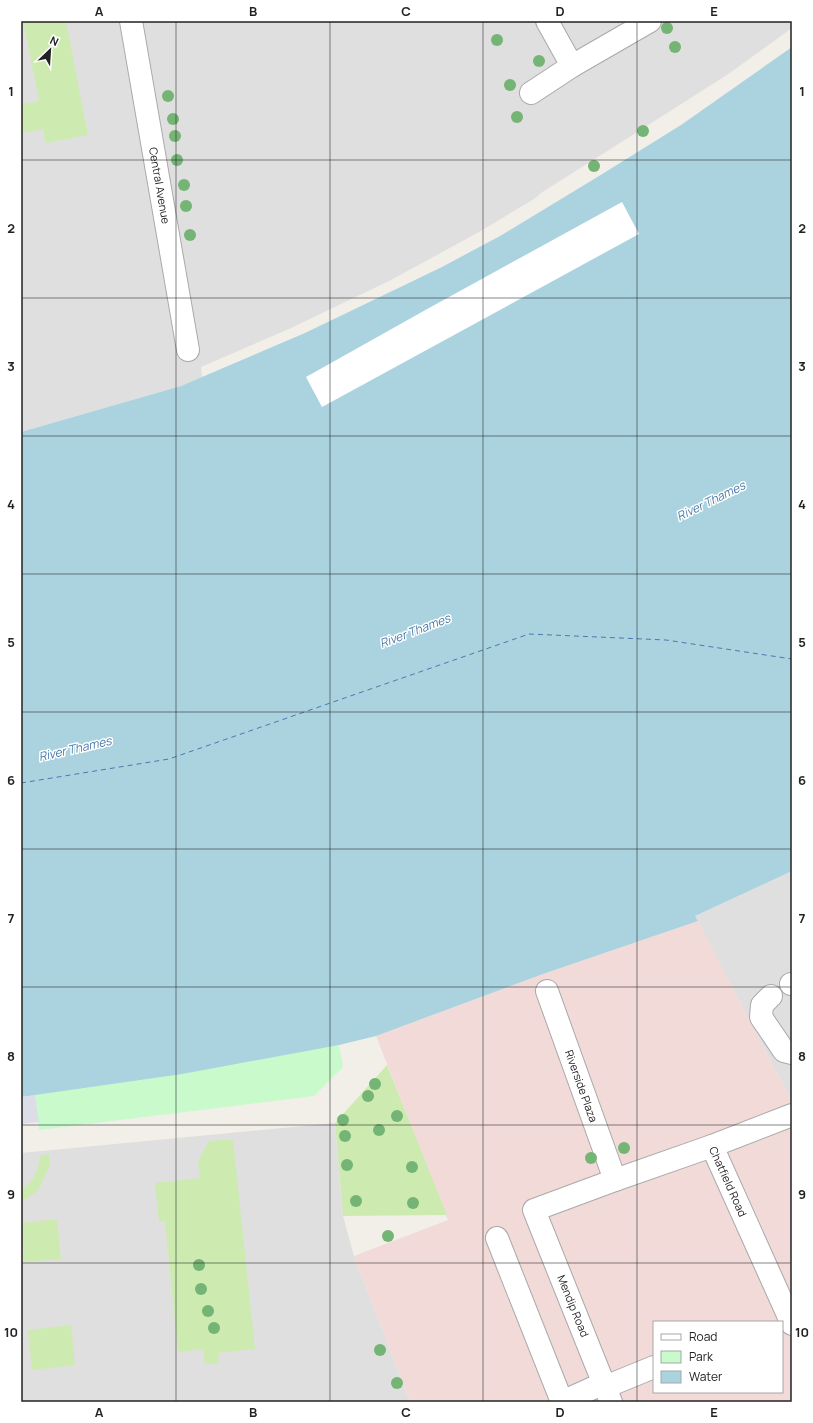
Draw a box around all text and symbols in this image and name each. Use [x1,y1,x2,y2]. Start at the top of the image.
text: A [95,2,104,20]
text: B [249,2,257,20]
text: C [401,2,411,20]
text: D [555,2,565,20]
text: E [710,2,718,20]
north arrow [30,30,70,70]
text: N [48,32,61,49]
text: 1 [8,82,14,100]
text: 1 [799,82,805,100]
street label: Central Avenue [146,146,174,225]
text: 2 [7,219,15,237]
text: 2 [798,219,806,237]
text: 3 [7,357,15,375]
text: 3 [798,357,806,375]
water label: River Thames [674,476,749,524]
text: 4 [7,495,15,513]
text: 4 [798,495,806,513]
water label: River Thames [377,609,454,652]
text: 5 [7,633,15,651]
text: 5 [798,633,806,651]
water label: River Thames [37,731,115,765]
text: 6 [7,771,15,789]
text: 6 [798,771,806,789]
text: 7 [8,909,15,927]
text: 7 [799,909,806,927]
text: 8 [7,1047,15,1065]
text: 8 [798,1047,806,1065]
street label: Riverside Plaza [562,1048,602,1124]
street label: Chatfield Road [706,1144,751,1219]
text: 9 [7,1185,15,1203]
text: 9 [798,1185,806,1203]
street label: Mendip Road [554,1272,593,1339]
legend [653,1321,783,1393]
text: 10 [4,1323,18,1341]
text: 10 [795,1323,809,1341]
text: Road [689,1328,717,1345]
text: Park [689,1348,714,1365]
text: Water [689,1368,723,1385]
text: A [95,1403,104,1421]
text: B [249,1403,257,1421]
text: C [401,1403,411,1421]
text: D [555,1403,565,1421]
text: E [710,1403,718,1421]

